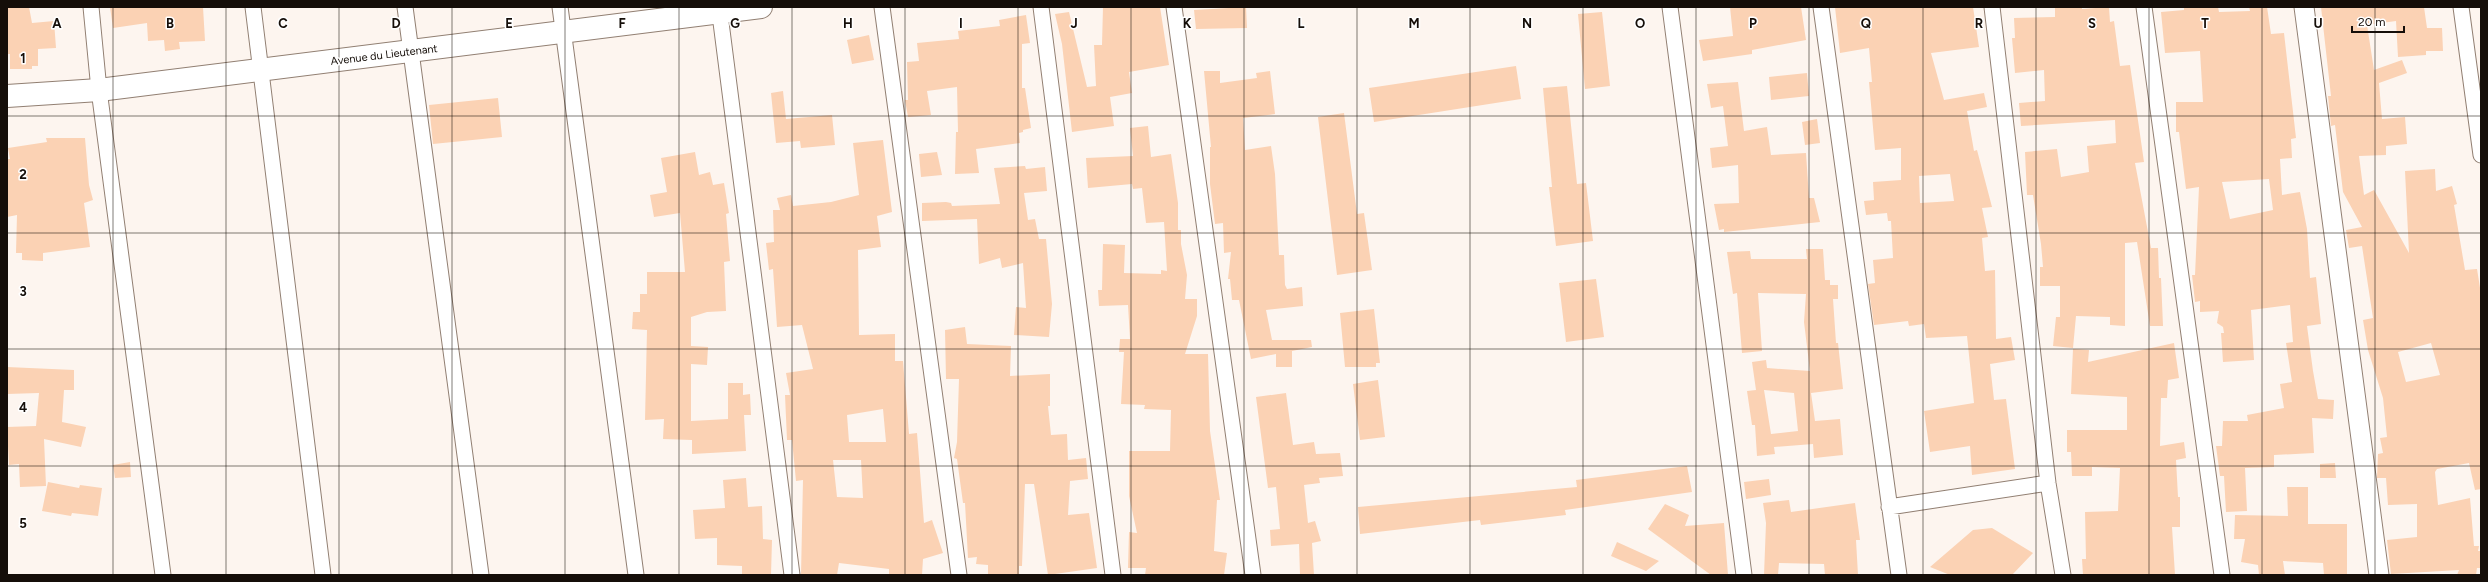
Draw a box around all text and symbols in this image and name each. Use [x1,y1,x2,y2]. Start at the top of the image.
scale bar [2352,8,2404,34]
text: 20 m [2358,15,2386,29]
text: A [52,16,62,31]
text: B [166,16,174,31]
text: C [278,16,288,31]
text: D [391,16,401,31]
text: E [505,16,513,31]
text: F [618,16,626,31]
text: G [730,16,740,31]
text: H [843,16,853,31]
text: I [959,16,963,31]
text: J [1070,16,1078,31]
text: K [1183,16,1192,31]
text: L [1298,16,1305,31]
text: M [1408,16,1420,31]
text: N [1522,16,1532,31]
text: O [1635,16,1645,31]
text: P [1749,16,1757,31]
text: Q [1861,16,1871,31]
text: R [1975,16,1984,31]
text: S [2088,16,2096,31]
text: T [2201,16,2209,31]
text: U [2313,16,2323,31]
street label: Avenue du Lieutenant [330,42,438,68]
text: 1 [20,51,26,66]
text: 2 [19,167,27,182]
text: 3 [19,284,27,299]
text: 4 [19,400,27,415]
text: 5 [19,516,27,531]

